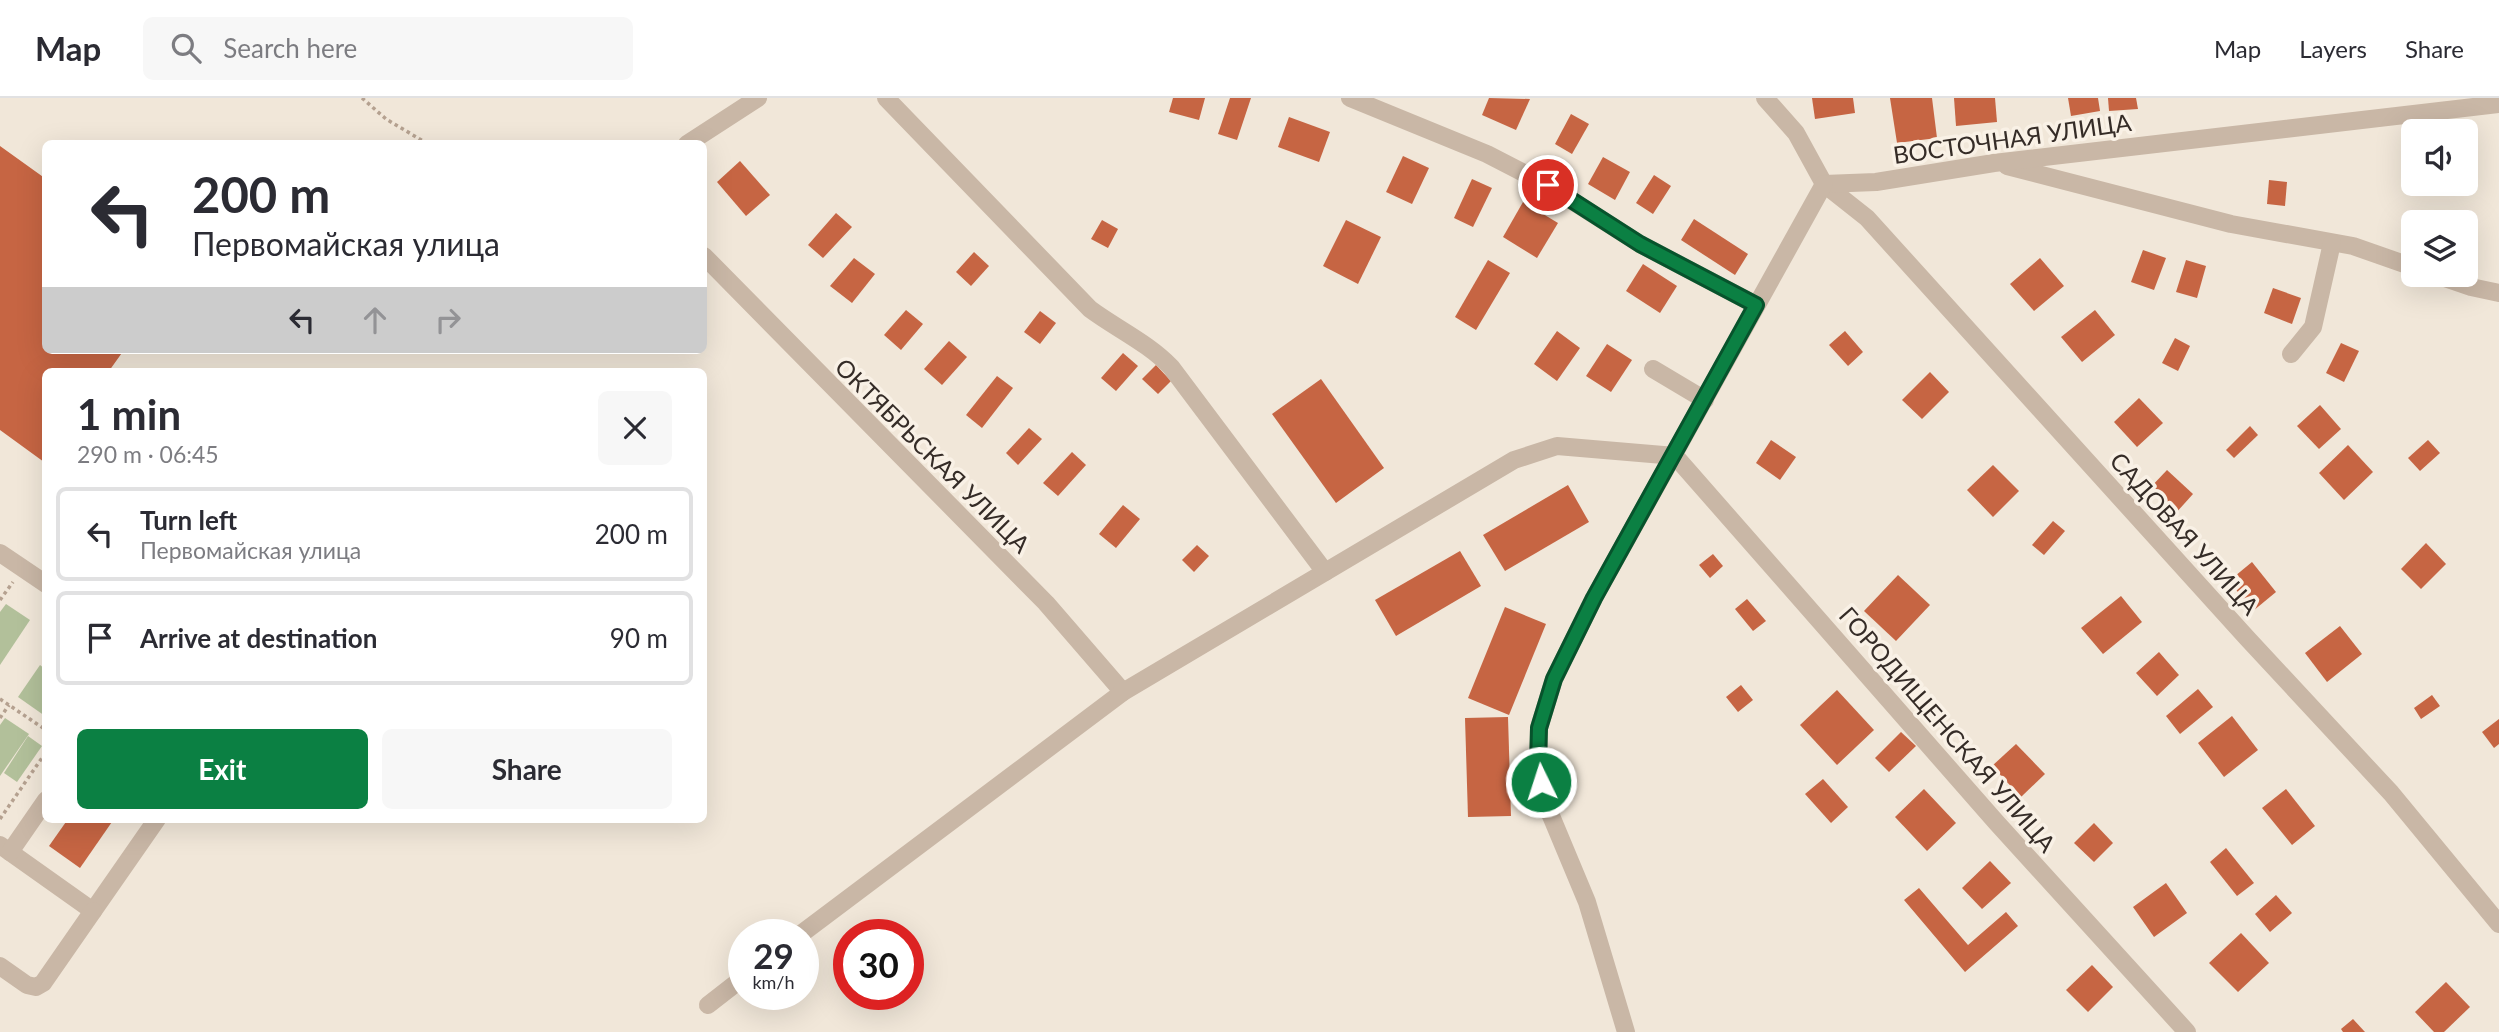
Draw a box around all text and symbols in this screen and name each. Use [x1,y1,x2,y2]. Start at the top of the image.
search box [143,17,633,80]
text: Map [35,28,101,68]
icon: search [167,29,205,67]
text: Search here [223,32,357,64]
text: Map [2214,34,2261,63]
text: Layers [2299,34,2367,63]
text: Share [2405,34,2464,63]
street label: ВОСТОЧНАЯ УЛИЦА [1891,107,2134,169]
map controls [2401,119,2478,287]
button: sound [2401,119,2478,196]
pin [1518,155,1578,215]
text: 200 m [192,165,330,223]
icon: arrive [1529,166,1567,204]
icon: left [77,168,168,259]
button: layers [2401,210,2478,287]
text: Первомайская улица [192,224,500,263]
icon: left [283,301,321,339]
icon: ahead [356,301,394,339]
icon: right [429,301,467,339]
street label: ОКТЯБРЬСКАЯ УЛИЦА [830,352,1037,559]
text: 1 min [77,389,181,439]
button: close [598,391,672,465]
text: 290 m · 06:45 [77,440,219,468]
street label: САДОВАЯ УЛИЦА [2105,446,2266,621]
text: Turn left [140,504,237,536]
icon: left [81,515,119,553]
text: 200 m [595,518,668,550]
text: Первомайская улица [140,536,361,564]
street label: ГОРОДИЩЕНСКАЯ УЛИЦА [1834,601,2063,858]
icon: arrive [81,619,119,657]
text: Arrive at destination [140,622,377,654]
text: 90 m [610,622,668,654]
button: Exit [77,729,368,809]
button: Share [382,729,672,809]
position arrow [1504,745,1578,819]
speed limit sign: 30 [833,919,924,1010]
text: 29 [753,934,794,976]
text: km/h [752,971,795,993]

